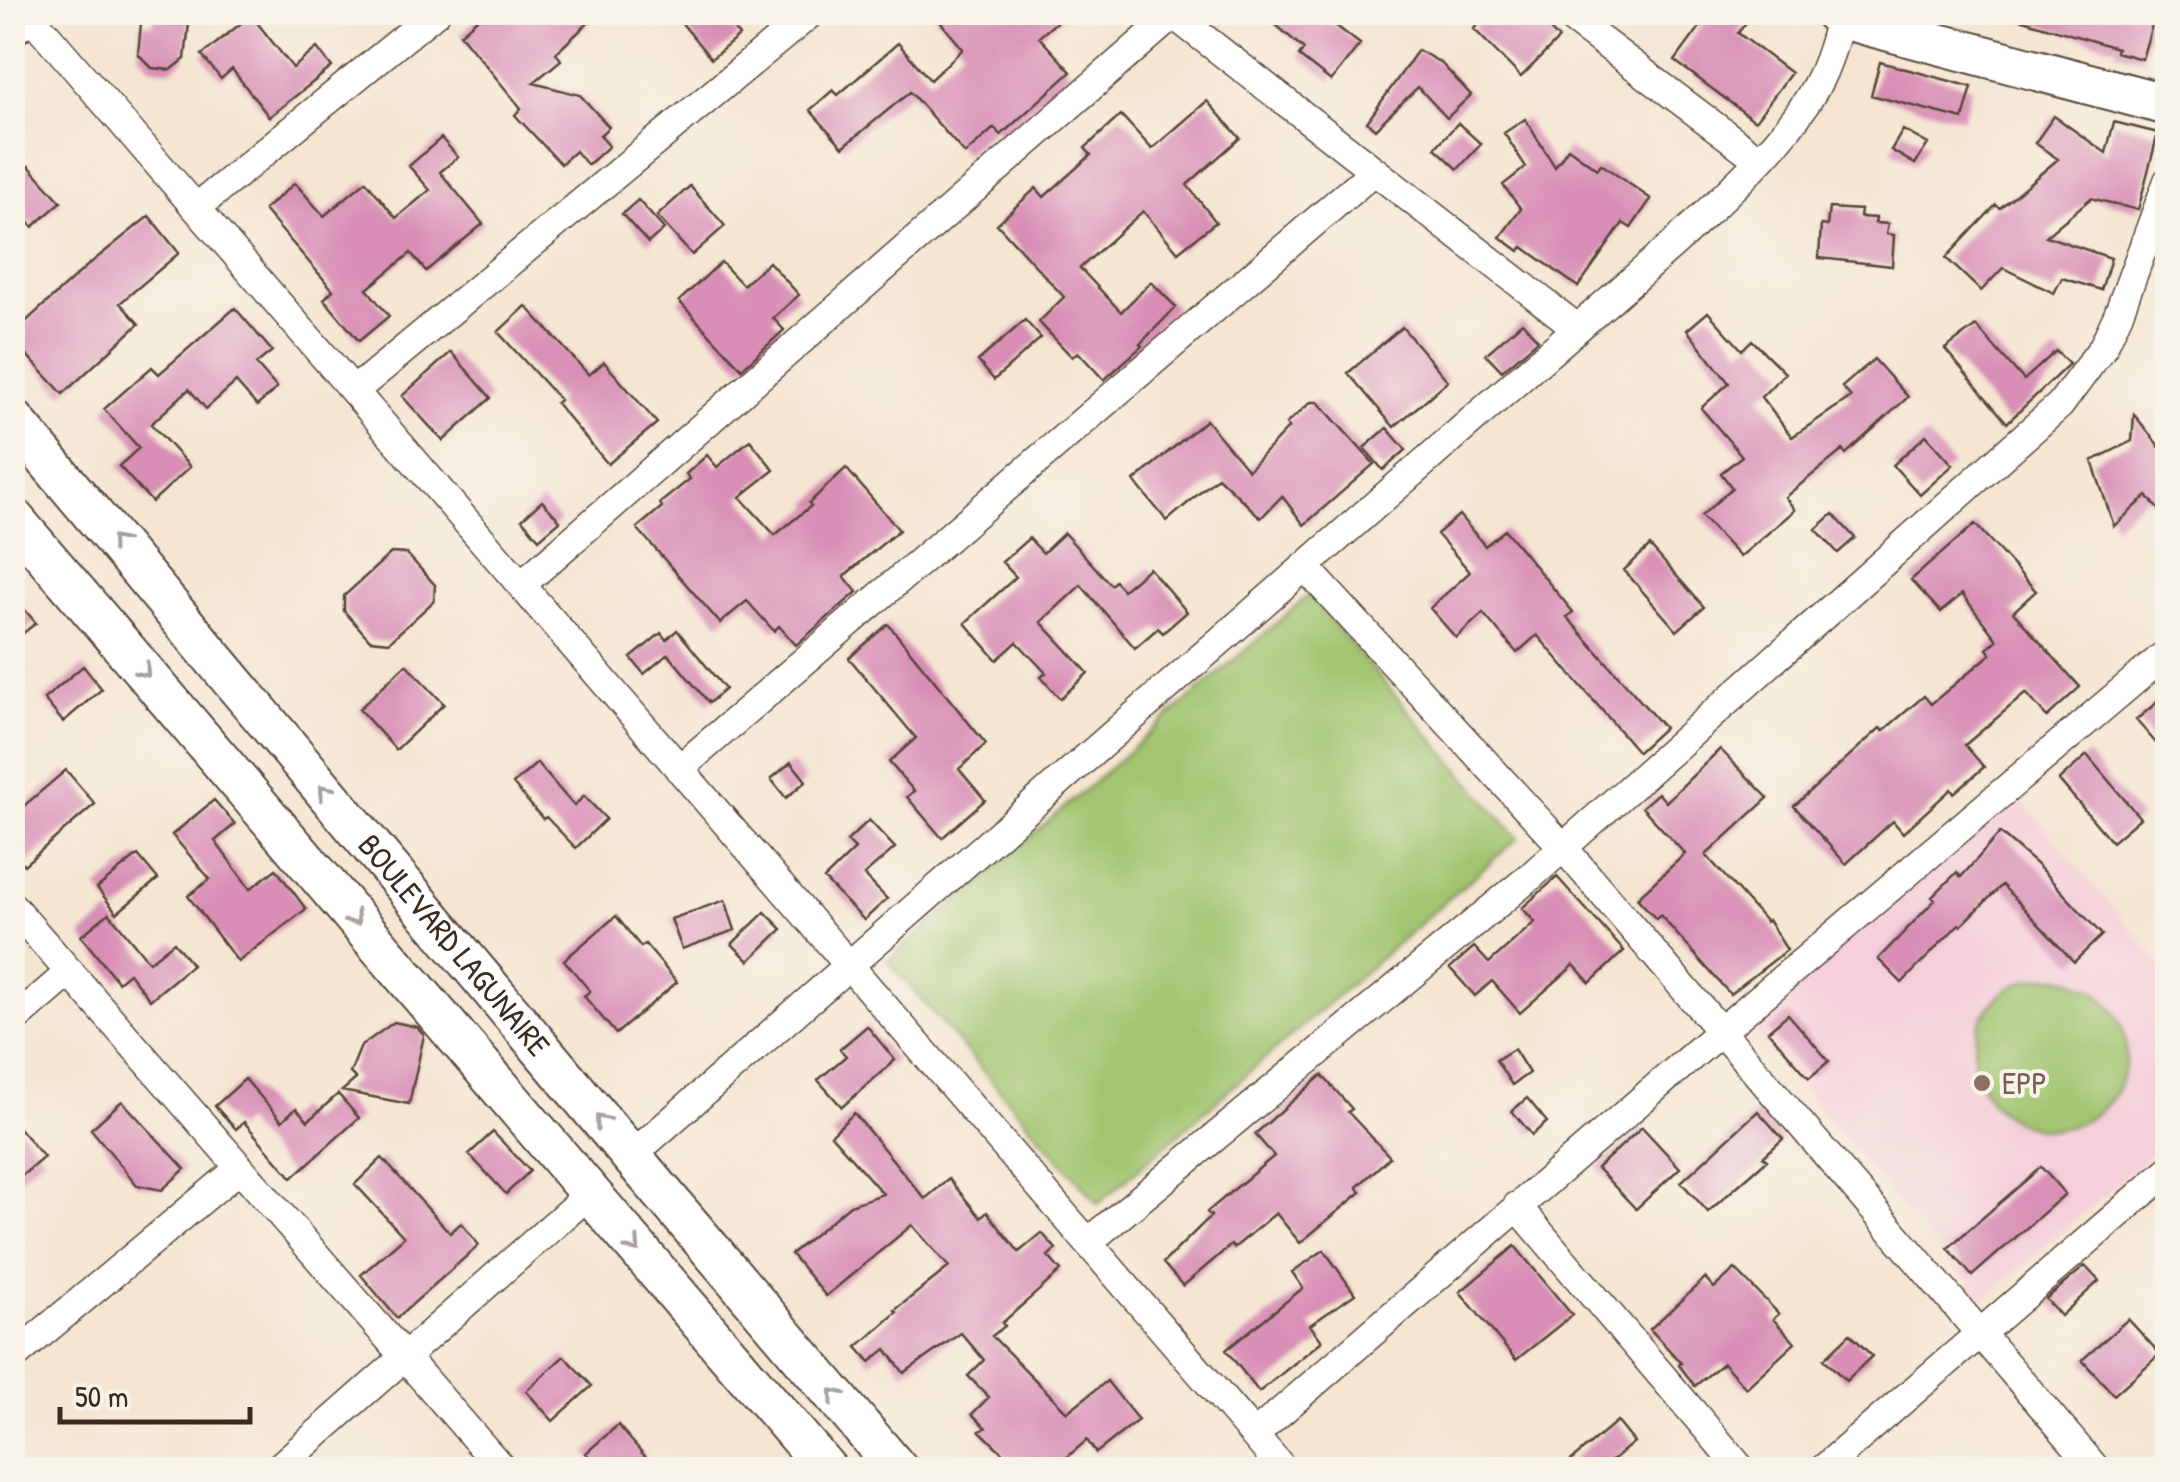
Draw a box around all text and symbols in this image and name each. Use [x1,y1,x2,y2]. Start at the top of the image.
one-way arrow [110,536,128,554]
one-way arrow [132,660,150,678]
one-way arrow [319,785,337,803]
street label: BOULEVARD LAGUNAIRE [349,825,560,1065]
one-way arrow [343,907,361,925]
place label: EPP [2002,1061,2047,1104]
marker: EPP [1971,1072,1993,1094]
one-way arrow [595,1115,613,1133]
one-way arrow [622,1234,640,1253]
scale bar [60,1362,250,1424]
text: 50 m [75,1376,128,1416]
one-way arrow [828,1389,846,1407]

